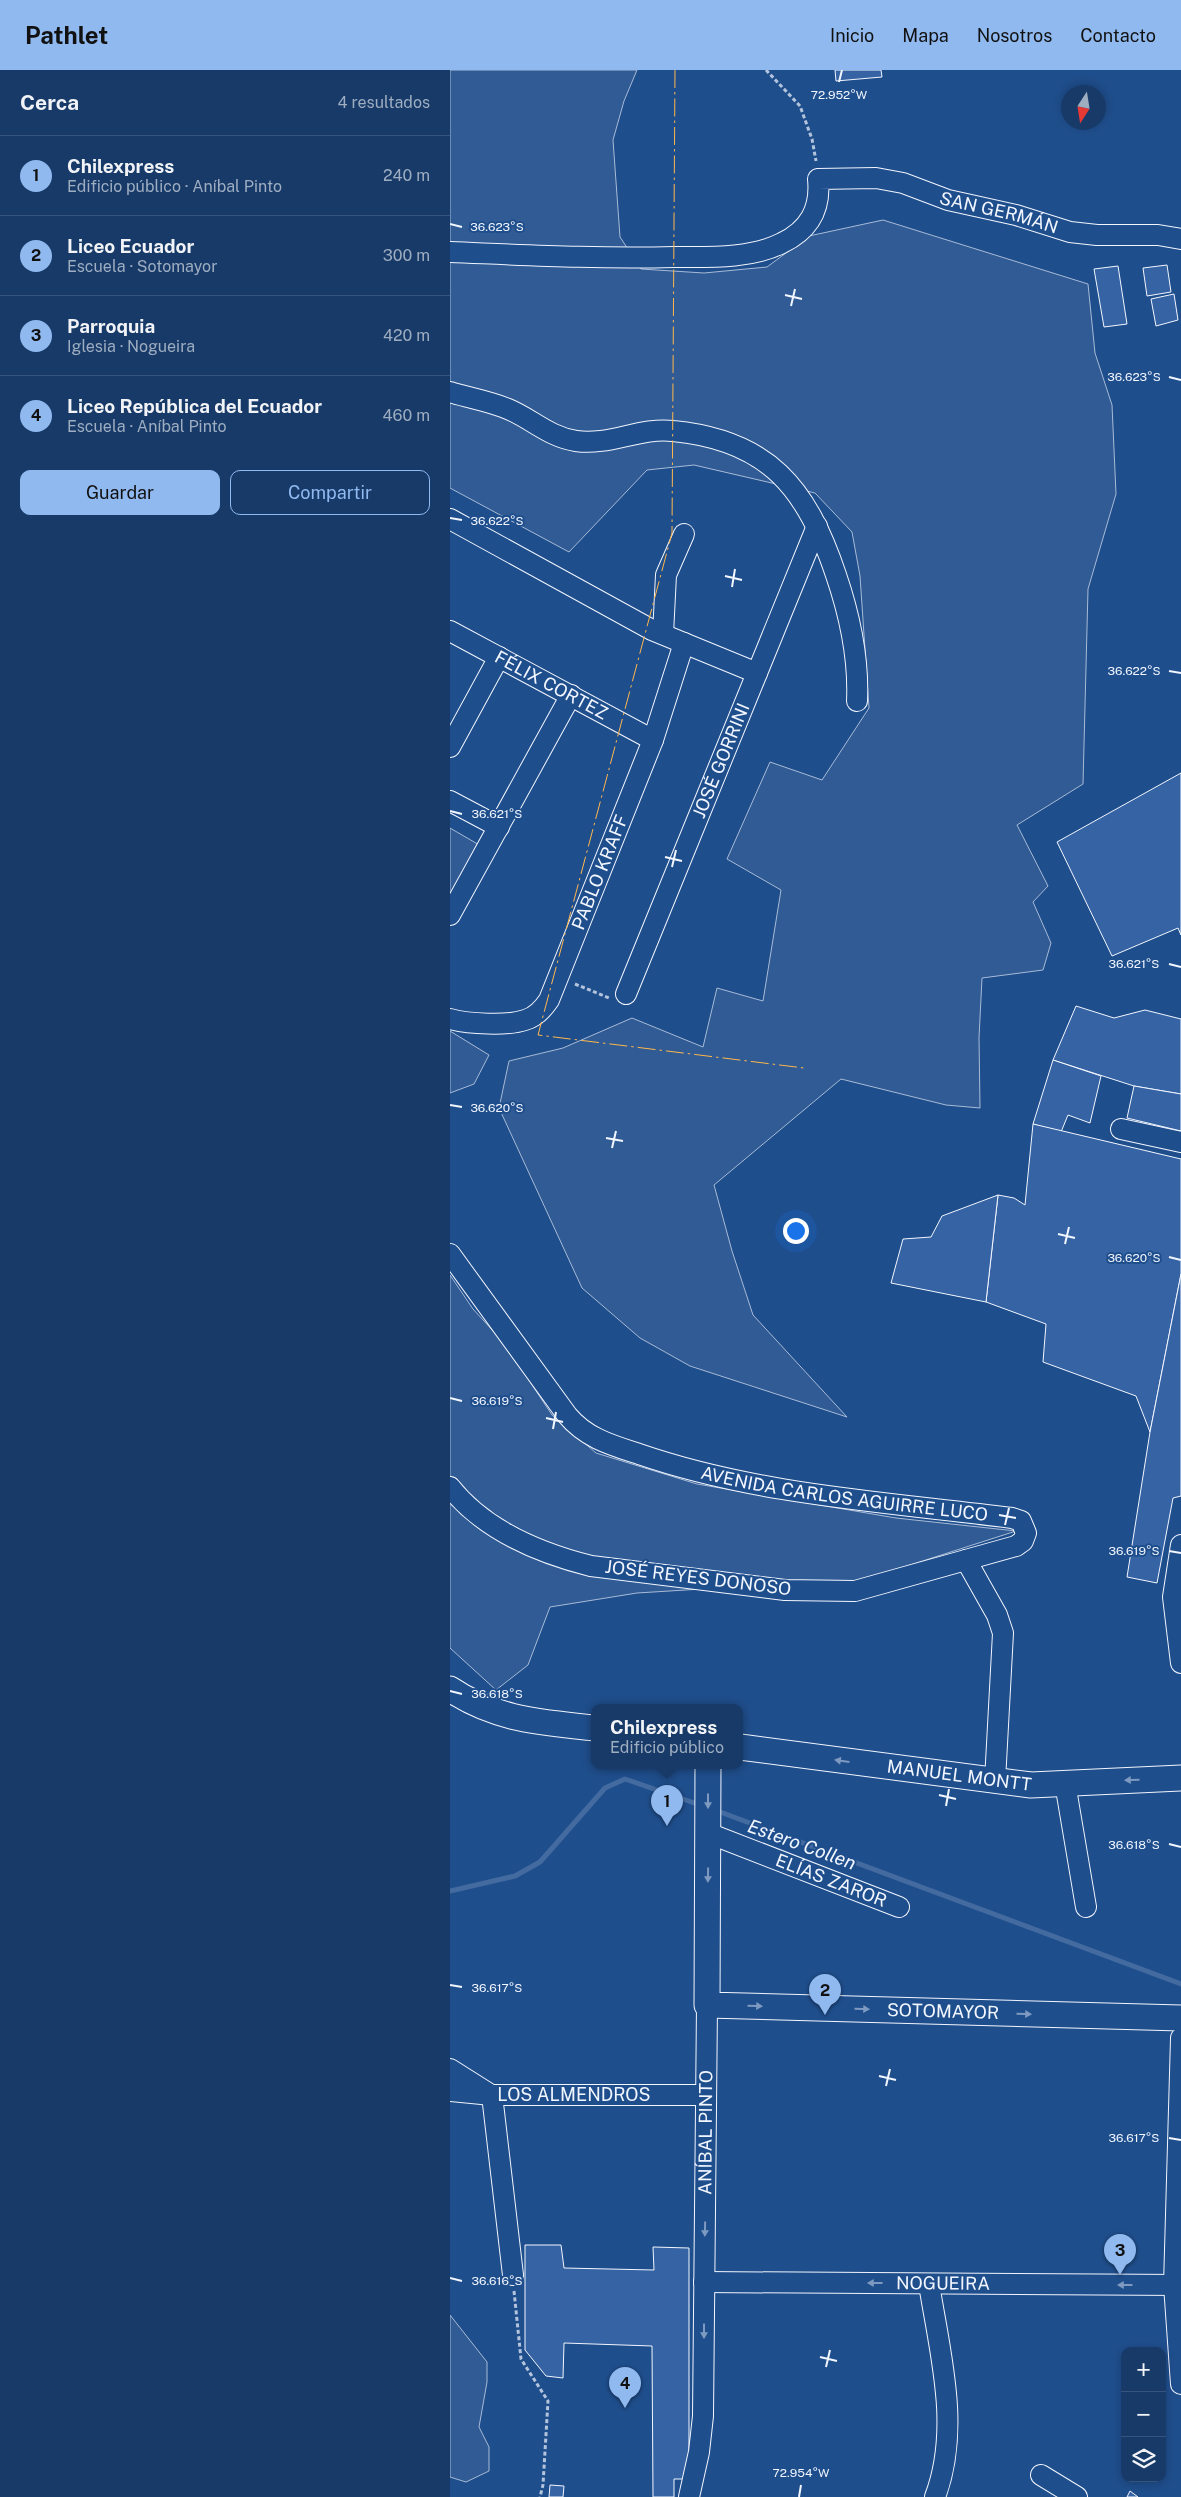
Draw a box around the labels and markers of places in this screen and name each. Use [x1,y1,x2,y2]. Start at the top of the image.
pin: 1 [651,1785,683,1826]
pin: 2 [809,1974,841,2015]
pin: 3 [1104,2234,1136,2275]
pin: 4 [609,2367,641,2408]

